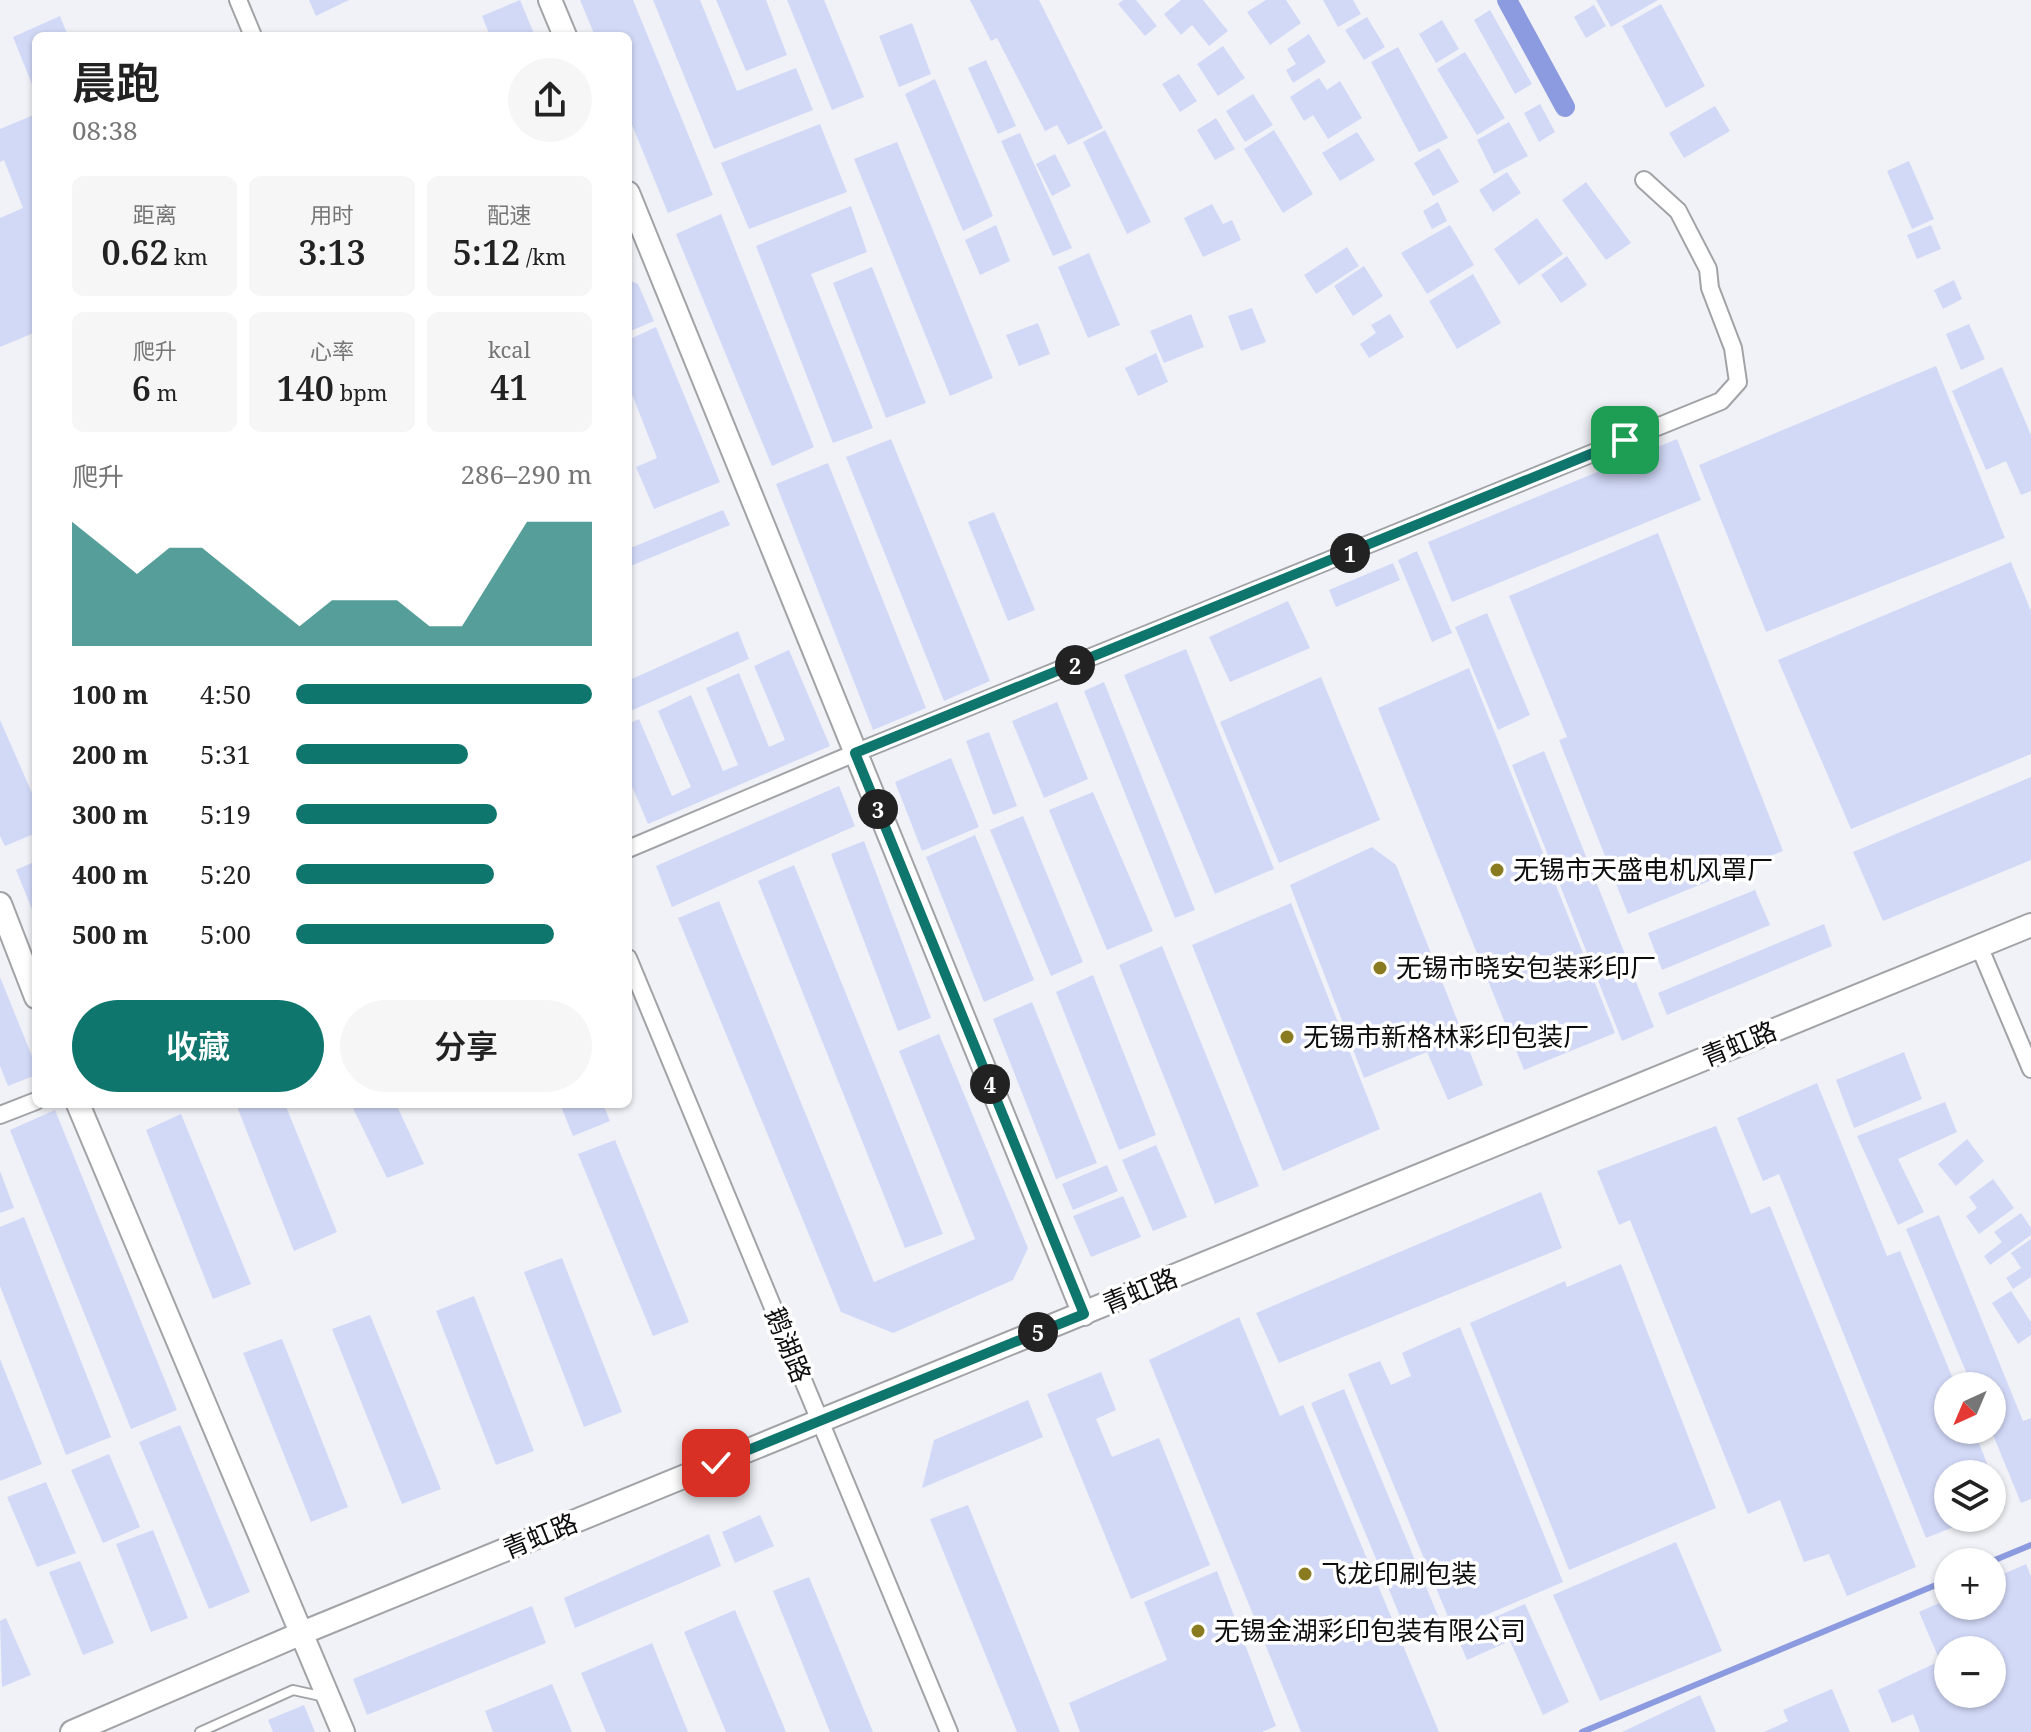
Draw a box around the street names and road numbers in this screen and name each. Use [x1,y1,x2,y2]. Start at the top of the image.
street label: 青虹路 [1696,1012,1782,1074]
street label: 青虹路 [1097,1259,1183,1321]
street label: 鹅湖路 [758,1302,820,1388]
street label: 青虹路 [497,1504,583,1566]

